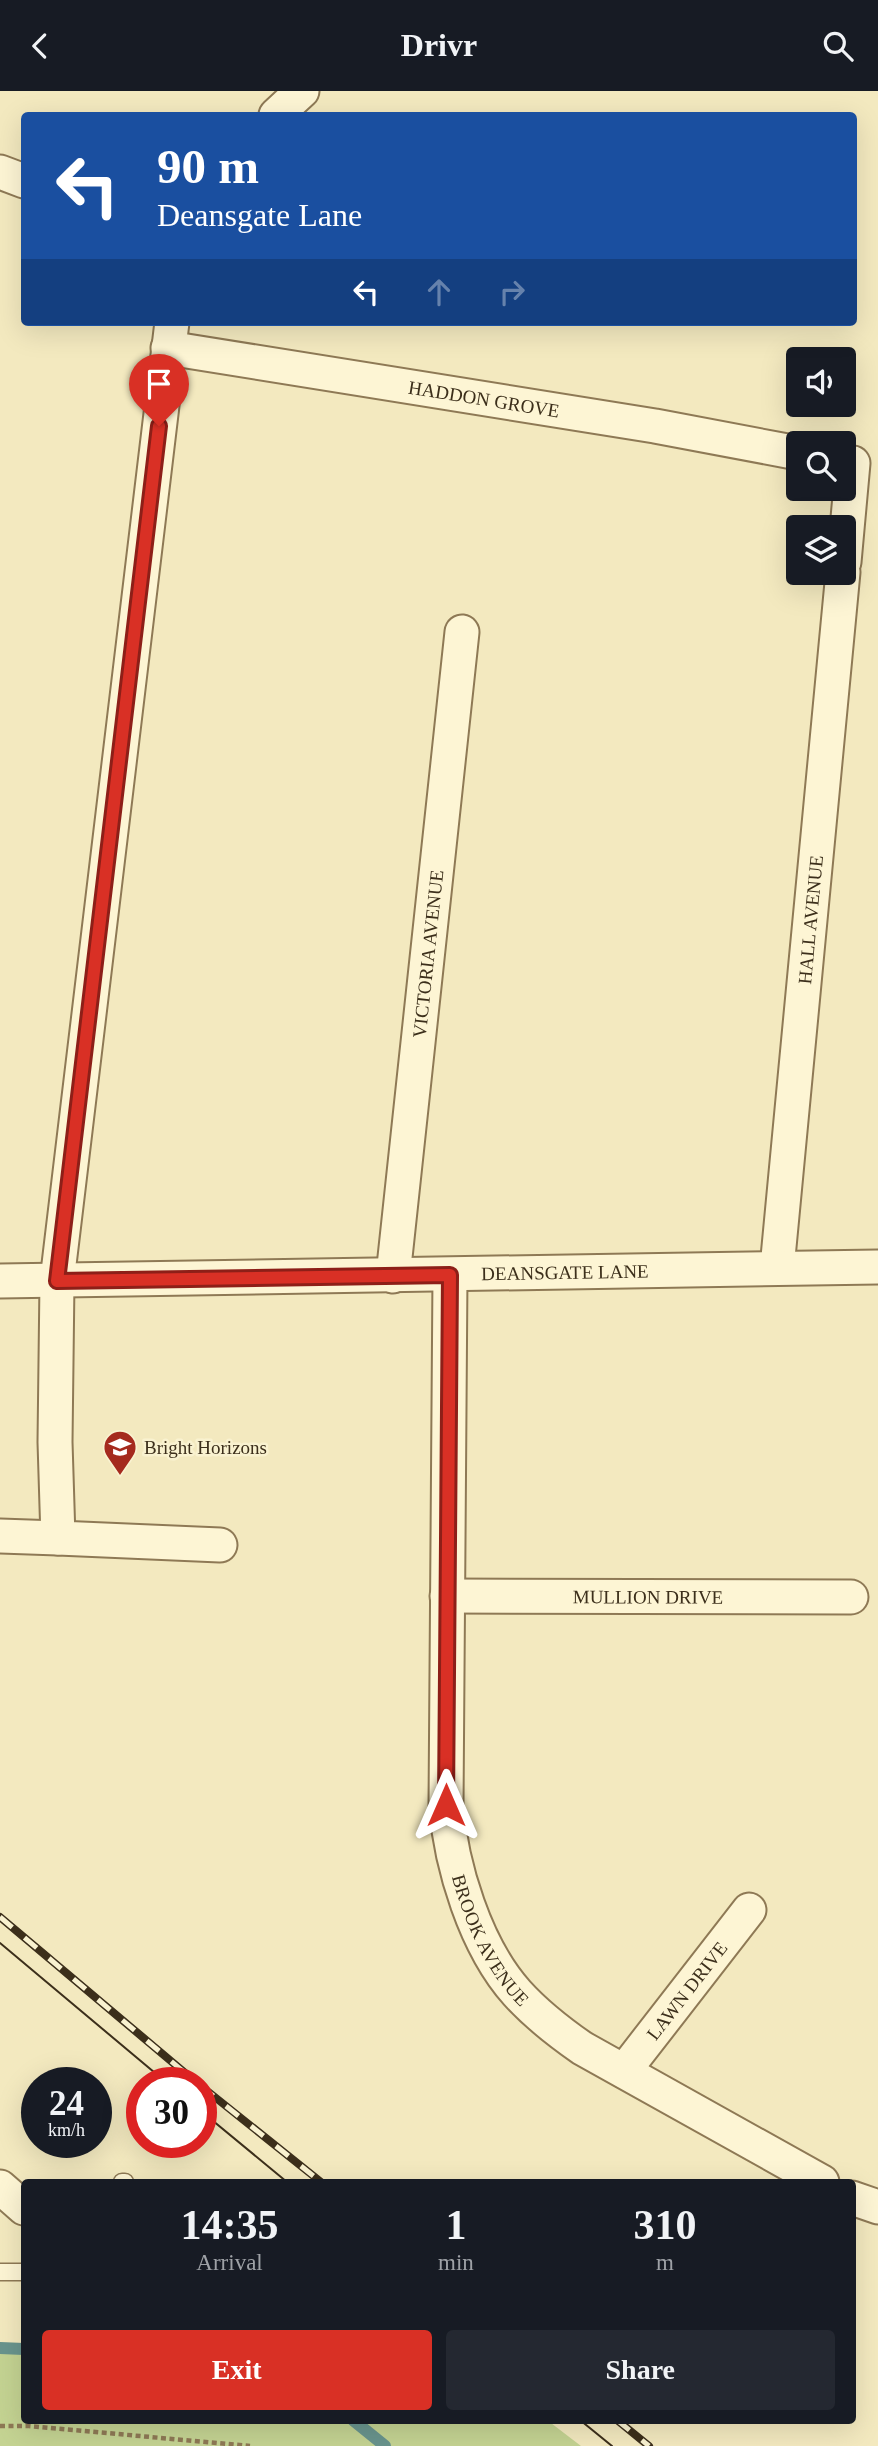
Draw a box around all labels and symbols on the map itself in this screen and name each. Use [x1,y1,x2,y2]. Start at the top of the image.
pin [129,354,189,426]
street label: HADDON GROVE [407,377,561,422]
street label: HALL AVENUE [794,854,827,985]
street label: VICTORIA AVENUE [409,869,447,1039]
street label: DEANSGATE LANE [481,1261,649,1284]
school or university icon: Bright Horizons [101,1428,139,1477]
place label: Bright Horizons [144,1437,267,1458]
street label: MULLION DRIVE [573,1586,723,1608]
position arrow [409,1768,483,1842]
street label: BROOK AVENUE [448,1872,533,2010]
street label: LAWN DRIVE [642,1938,732,2044]
speed limit sign: 30 [126,2067,217,2158]

